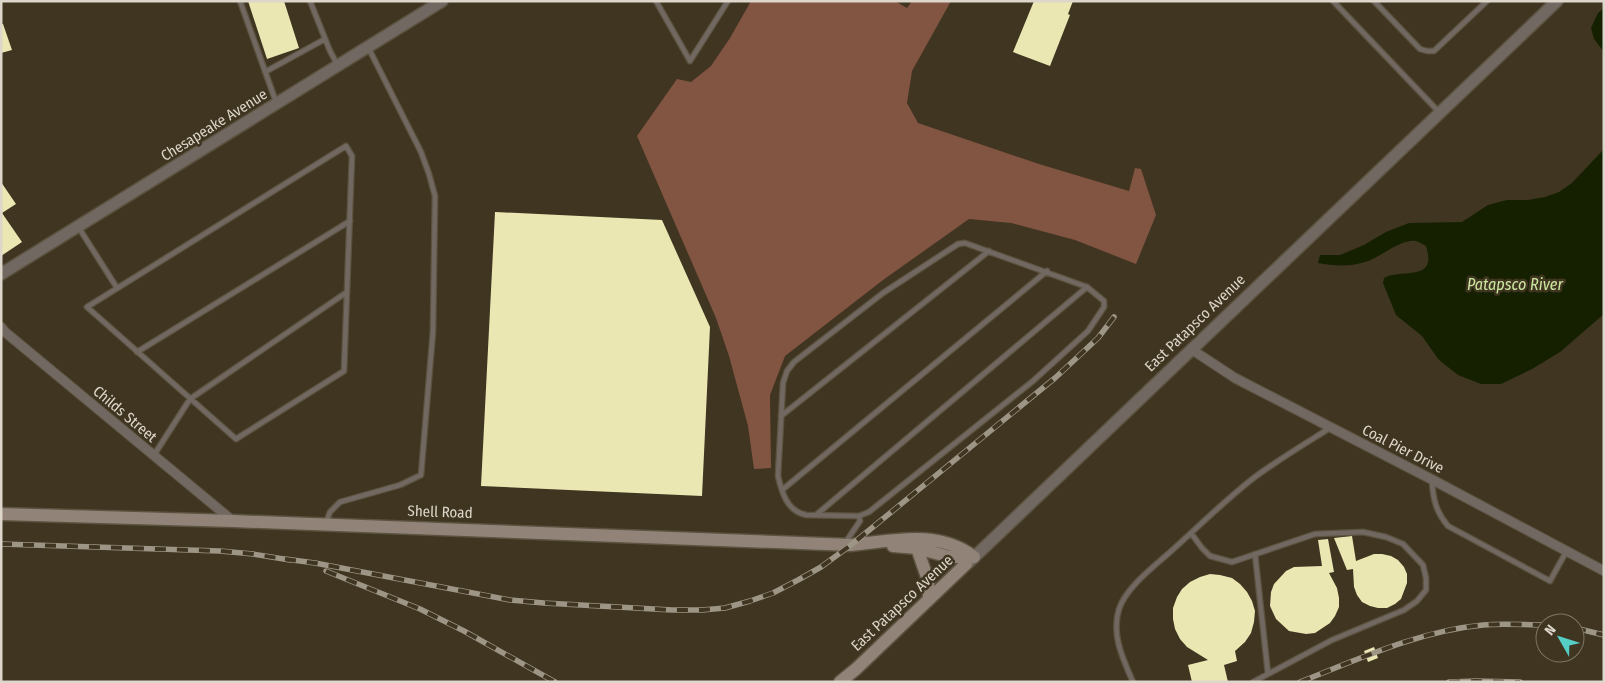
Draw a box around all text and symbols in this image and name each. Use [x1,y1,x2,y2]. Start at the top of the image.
street label: Chesapeake Avenue [158,85,270,165]
street label: East Patapsco Avenue [1141,270,1249,376]
water label: Patapsco River [1467,275,1563,294]
street label: Childs Street [89,382,161,446]
street label: Coal Pier Drive [1359,421,1447,477]
street label: Shell Road [407,502,473,522]
street label: East Patapsco Avenue [847,551,957,655]
north arrow [1535,613,1585,663]
text: N [1541,622,1560,639]

